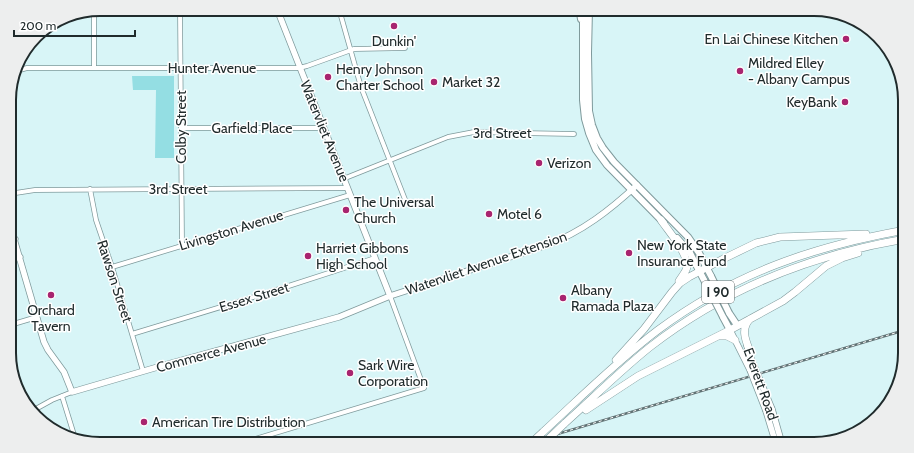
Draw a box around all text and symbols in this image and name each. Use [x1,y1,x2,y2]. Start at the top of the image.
scale bar [14,12,135,38]
text: 200 m [20,18,56,33]
marker: Dunkin' [389,21,399,31]
place label: En Lai Chinese Kitchen [704,30,838,48]
place label: Dunkin' [372,32,416,50]
marker: En Lai Chinese Kitchen [841,34,851,44]
place label: Mildred Elley - Albany Campus [748,54,850,88]
street label: Hunter Avenue [168,59,256,77]
place label: Henry Johnson Charter School [336,60,424,94]
marker: Mildred Elley - Albany Campus [735,66,745,76]
marker: Henry Johnson Charter School [323,72,333,82]
place label: Market 32 [442,73,500,91]
marker: Market 32 [429,77,439,87]
street label: Watervliet Avenue [296,78,354,184]
street label: Colby Street [172,90,190,164]
place label: KeyBank [786,93,838,111]
marker: KeyBank [840,97,850,107]
street label: Garfield Place [212,119,292,137]
street label: 3rd Street [473,124,532,142]
place label: Verizon [547,154,591,172]
marker: Verizon [534,158,544,168]
street label: 3rd Street [149,180,208,198]
place label: The Universal Church [354,193,435,227]
marker: The Universal Church [341,205,351,215]
place label: Motel 6 [497,205,542,223]
street label: Livingston Avenue [177,206,285,254]
marker: Motel 6 [484,209,494,219]
street label: Watervliet Avenue Extension [403,227,569,299]
place label: New York State Insurance Fund [637,236,727,270]
street label: Rawson Street [93,238,137,325]
place label: Harriet Gibbons High School [316,239,409,273]
marker: New York State Insurance Fund [624,248,634,258]
marker: Harriet Gibbons High School [303,251,313,261]
street label: Essex Street [217,278,291,316]
place label: Albany Ramada Plaza [571,281,654,315]
road number: I 90 [702,281,734,303]
marker: Orchard Tavern [46,290,56,300]
marker: Albany Ramada Plaza [558,293,568,303]
place label: Orchard Tavern [27,301,75,335]
street label: Commerce Avenue [154,330,268,376]
street label: Everett Road [740,345,782,423]
place label: Sark Wire Corporation [358,356,428,390]
marker: Sark Wire Corporation [345,368,355,378]
place label: American Tire Distribution [152,413,306,431]
marker: American Tire Distribution [139,417,149,427]

